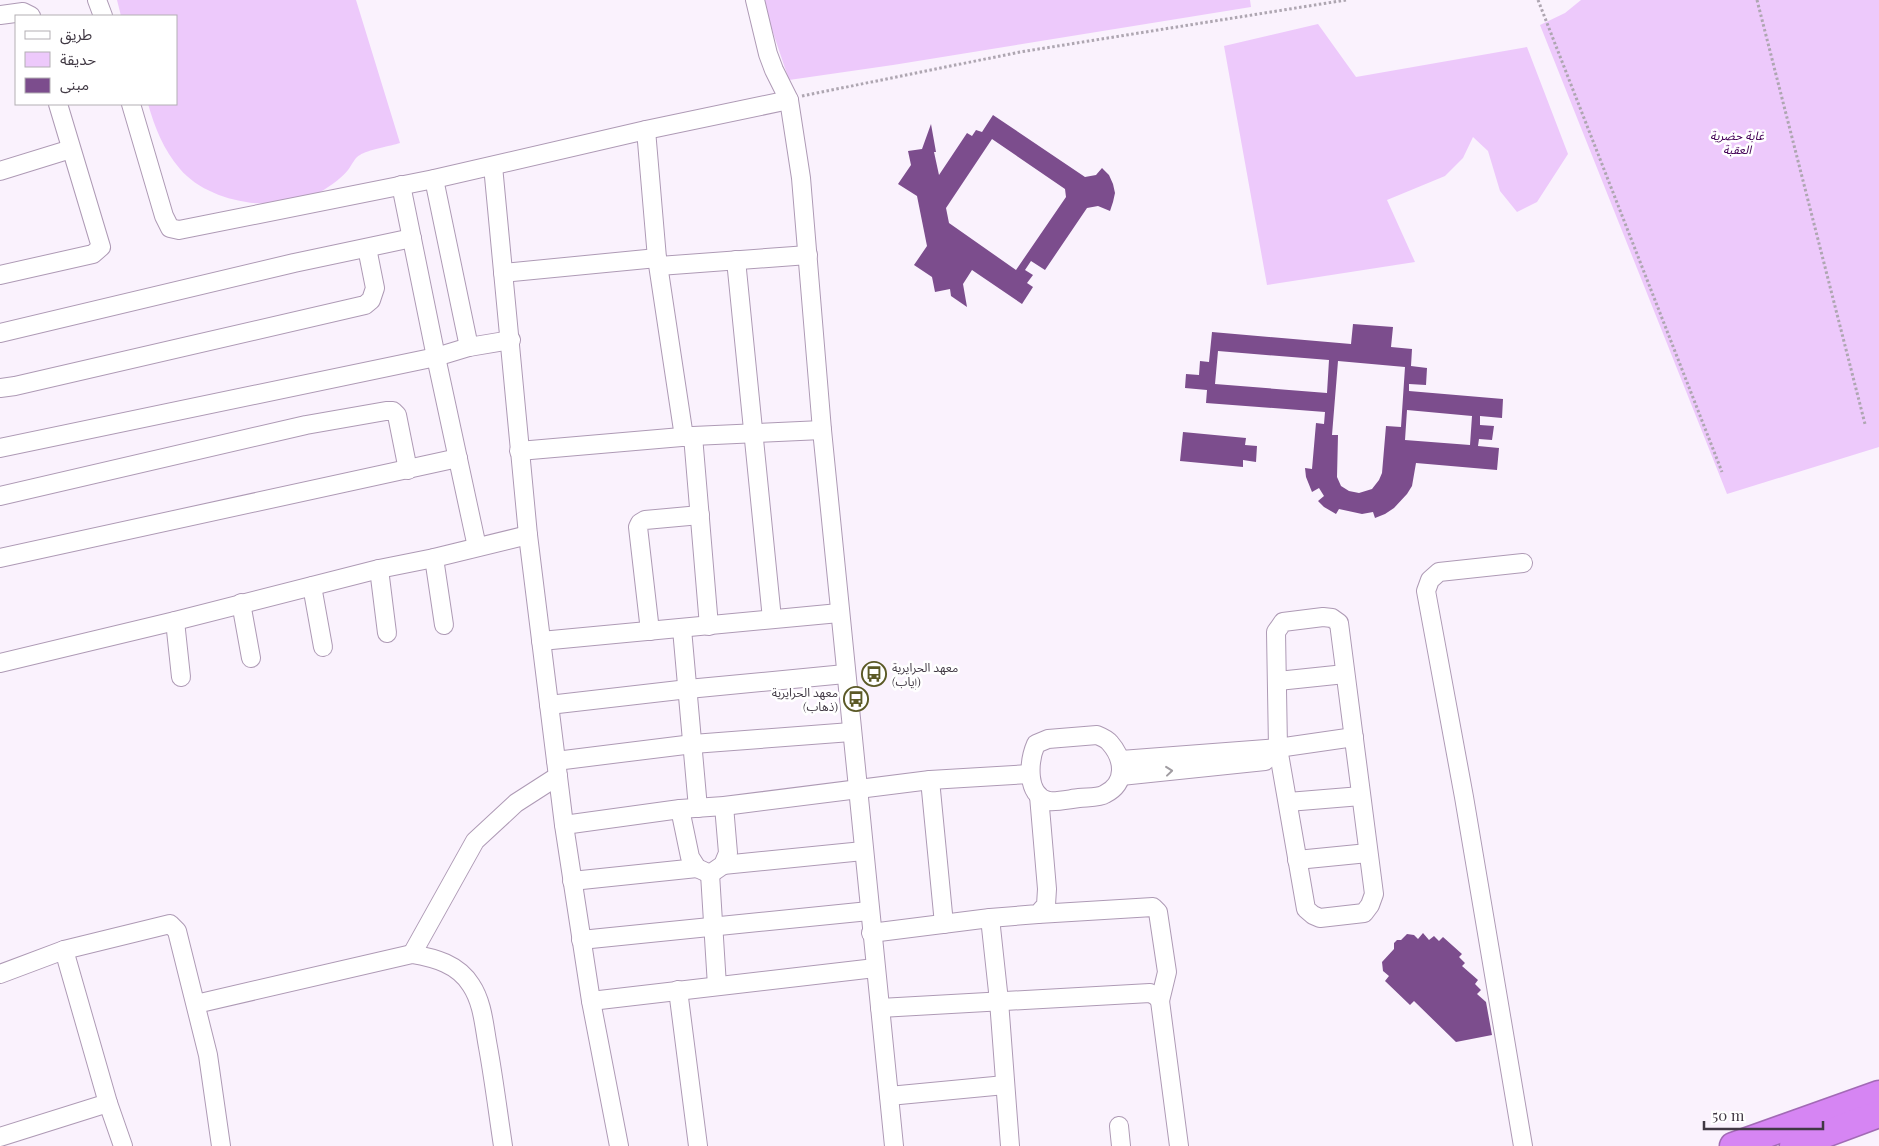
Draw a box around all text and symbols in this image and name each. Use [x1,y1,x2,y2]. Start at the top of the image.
legend [15,15,178,105]
text: طريق [60,24,92,45]
text: حديقة [60,49,96,69]
text: مبنى [60,74,89,94]
park label: غابة حضرية العقبة [1710,127,1764,157]
place label: معهد الحرايرية (إياب) [892,659,958,690]
bus stop icon: معهد الحرايرية (إياب) [861,661,887,687]
place label: معهد الحرايرية (ذهاب) [772,684,838,714]
bus stop icon: معهد الحرايرية (ذهاب) [843,686,869,712]
one-way arrow [1166,766,1174,777]
scale bar [1704,1098,1823,1130]
text: 50 m [1712,1105,1745,1125]

